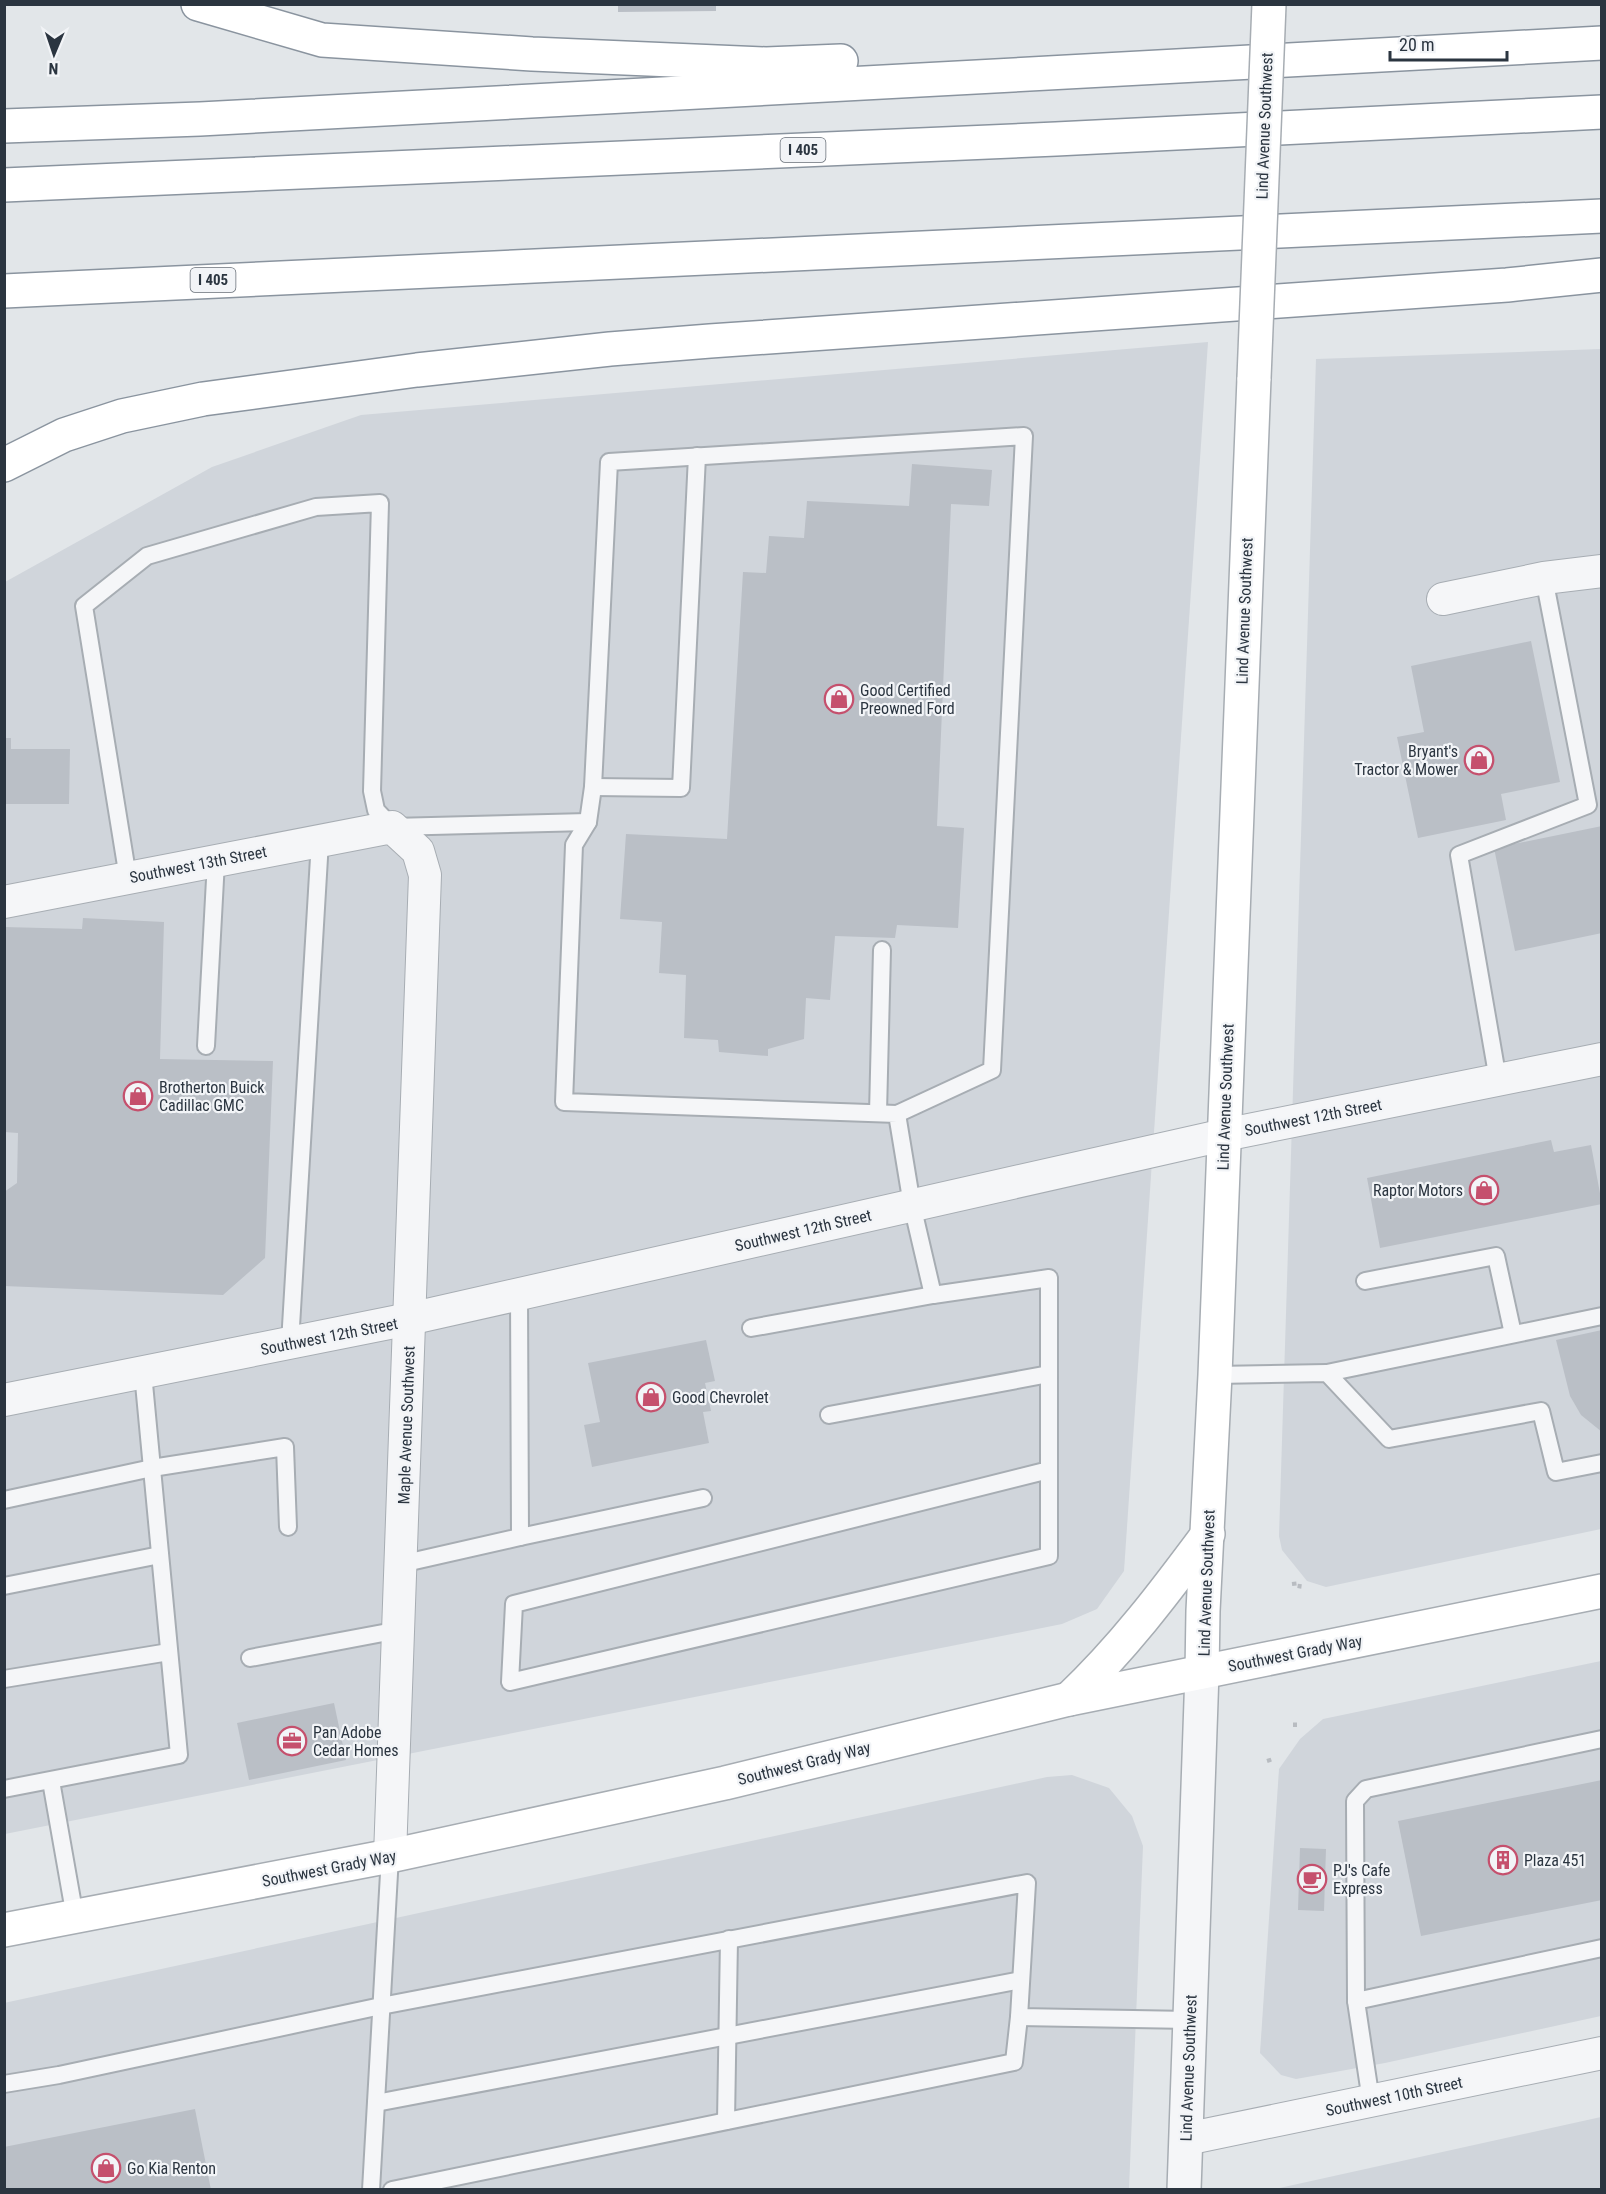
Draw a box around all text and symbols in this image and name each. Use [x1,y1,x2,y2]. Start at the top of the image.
north arrow [24,24,84,84]
scale bar [1390,24,1507,62]
text: 20 m [1399,34,1434,55]
street label: Lind Avenue Southwest [1252,52,1277,200]
text: N [48,59,59,78]
road number: I 405 [780,138,826,162]
road number: I 405 [190,268,236,292]
street label: Lind Avenue Southwest [1232,537,1257,685]
place label: Good Certified Preowned Ford [860,681,955,718]
shop icon: Good Certified Preowned Ford [823,683,855,715]
place label: Bryant's Tractor & Mower [1354,742,1458,779]
shop icon: Bryant's Tractor & Mower [1463,744,1495,776]
street label: Southwest 13th Street [128,842,269,887]
street label: Lind Avenue Southwest [1213,1023,1238,1171]
place label: Brotherton Buick Cadillac GMC [159,1078,265,1115]
shop icon: Brotherton Buick Cadillac GMC [122,1080,154,1112]
street label: Southwest 12th Street [1243,1095,1384,1140]
shop icon: Raptor Motors [1468,1174,1500,1206]
place label: Raptor Motors [1373,1181,1463,1200]
street label: Southwest 12th Street [733,1205,873,1255]
street label: Southwest 12th Street [259,1314,400,1359]
street label: Maple Avenue Southwest [394,1345,419,1505]
shop icon: Good Chevrolet [635,1381,667,1413]
place label: Good Chevrolet [672,1388,769,1407]
street label: Lind Avenue Southwest [1194,1509,1219,1657]
street label: Southwest Grady Way [1226,1631,1364,1676]
place label: Pan Adobe Cedar Homes [313,1723,399,1760]
office icon: Pan Adobe Cedar Homes [276,1725,308,1757]
street label: Southwest Grady Way [736,1738,873,1789]
building icon: Plaza 451 [1487,1844,1519,1876]
street label: Southwest Grady Way [260,1846,398,1891]
place label: Plaza 451 [1524,1851,1586,1870]
place label: PJ's Cafe Express [1333,1861,1390,1898]
cafe icon: PJ's Cafe Express [1296,1863,1328,1895]
street label: Lind Avenue Southwest [1176,1994,1201,2142]
street label: Southwest 10th Street [1324,2073,1465,2120]
shop icon: Go Kia Renton [90,2152,122,2184]
place label: Go Kia Renton [127,2159,216,2178]

